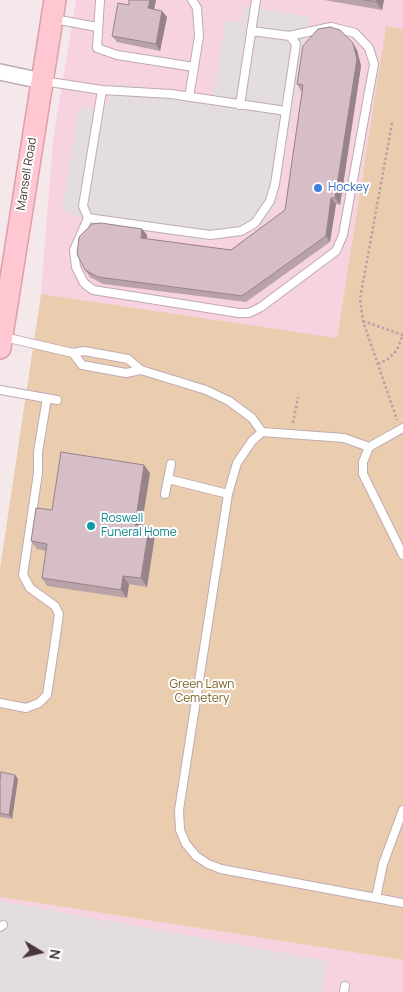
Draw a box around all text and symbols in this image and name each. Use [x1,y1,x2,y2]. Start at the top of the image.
street label: Mansell Road [14,137,40,211]
place label: Hockey [328,181,369,195]
marker: Hockey [312,182,324,194]
place label: Roswell Funeral Home [101,512,177,540]
marker: Roswell Funeral Home [85,520,97,532]
park label: Green Lawn Cemetery [170,678,234,706]
north arrow [15,927,65,977]
text: N [45,948,65,961]

